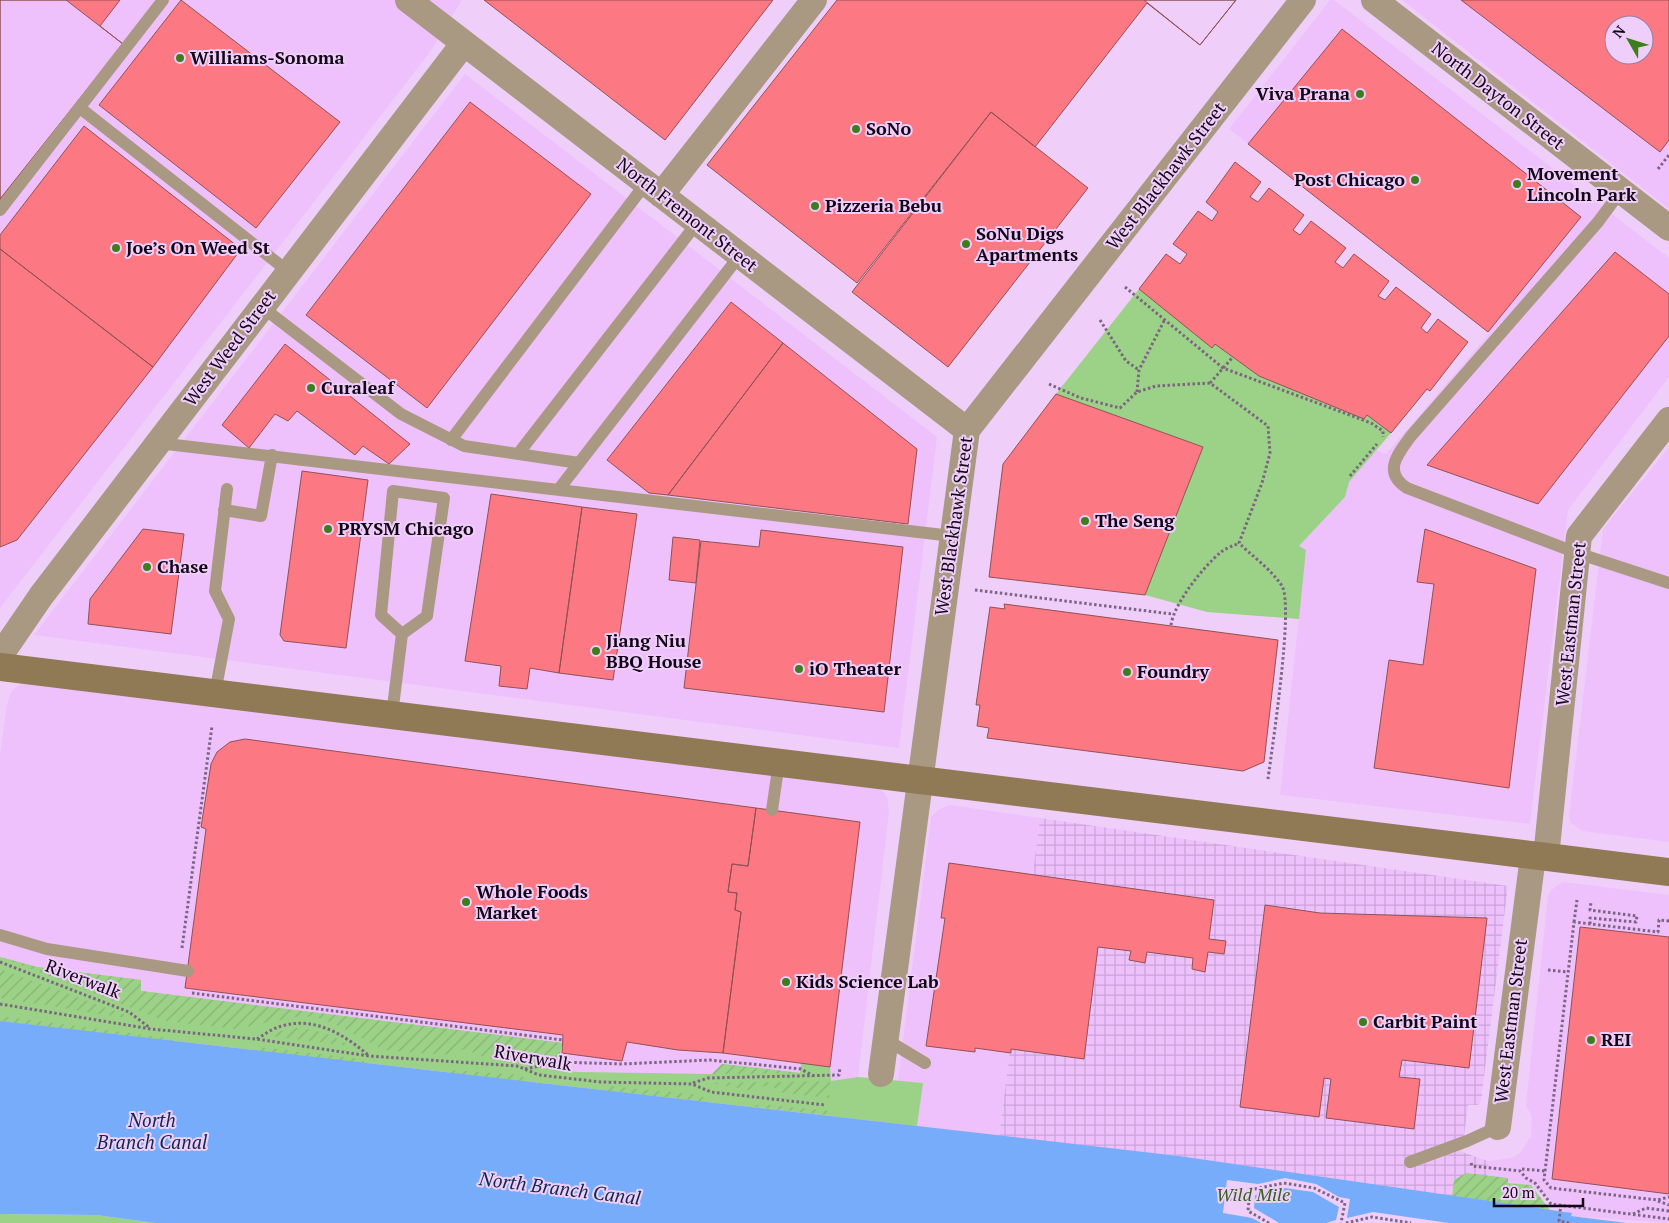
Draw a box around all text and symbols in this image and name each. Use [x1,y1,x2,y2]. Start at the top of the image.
north arrow [1604,15,1654,65]
text: N [1608,21,1629,42]
street label: North Dayton Street [1427,36,1570,155]
place label: Williams-Sonoma [190,45,344,69]
marker: Williams-Sonoma [174,52,186,64]
place label: Viva Prana [1255,81,1350,105]
marker: Viva Prana [1354,88,1366,100]
street label: West Blackhawk Street [1100,96,1231,254]
place label: SoNo [866,116,911,140]
marker: SoNo [850,123,862,135]
street label: North Fremont Street [612,152,763,277]
place label: Movement Lincoln Park [1527,161,1637,206]
place label: Post Chicago [1294,167,1405,191]
marker: Post Chicago [1409,174,1421,186]
marker: Movement Lincoln Park [1511,178,1523,190]
place label: Pizzeria Bebu [825,193,942,217]
marker: Pizzeria Bebu [809,200,821,212]
place label: SoNu Digs Apartments [976,221,1078,266]
place label: Joe’s On Weed St [126,235,270,259]
marker: SoNu Digs Apartments [960,238,972,250]
marker: Joe’s On Weed St [110,242,122,254]
street label: West Weed Street [178,284,281,410]
place label: Curaleaf [321,375,395,399]
marker: Curaleaf [305,382,317,394]
street label: West Blackhawk Street [929,434,978,617]
place label: The Seng [1095,508,1175,532]
marker: The Seng [1079,515,1091,527]
place label: PRYSM Chicago [338,516,474,540]
marker: PRYSM Chicago [322,523,334,535]
street label: West Eastman Street [1549,540,1591,707]
place label: Chase [157,554,208,578]
marker: Chase [141,561,153,573]
place label: Jiang Niu BBQ House [606,628,702,673]
marker: Jiang Niu BBQ House [590,645,602,657]
place label: iO Theater [809,656,901,680]
place label: Foundry [1137,659,1210,683]
marker: iO Theater [793,663,805,675]
marker: Foundry [1121,666,1133,678]
place label: Whole Foods Market [476,879,588,924]
marker: Whole Foods Market [460,896,472,908]
street label: West Eastman Street [1488,937,1532,1104]
street label: Riverwalk [42,953,125,1004]
place label: Kids Science Lab [796,969,939,993]
marker: Kids Science Lab [780,976,792,988]
place label: Carbit Paint [1373,1009,1477,1033]
marker: Carbit Paint [1357,1016,1369,1028]
place label: REI [1601,1027,1631,1051]
marker: REI [1585,1034,1597,1046]
street label: Riverwalk [492,1038,575,1076]
water label: North Branch Canal [96,1107,208,1154]
water label: North Branch Canal [477,1165,643,1210]
scale bar [1494,1176,1583,1208]
park label: Wild Mile [1216,1182,1290,1206]
text: 20 m [1502,1182,1535,1202]

